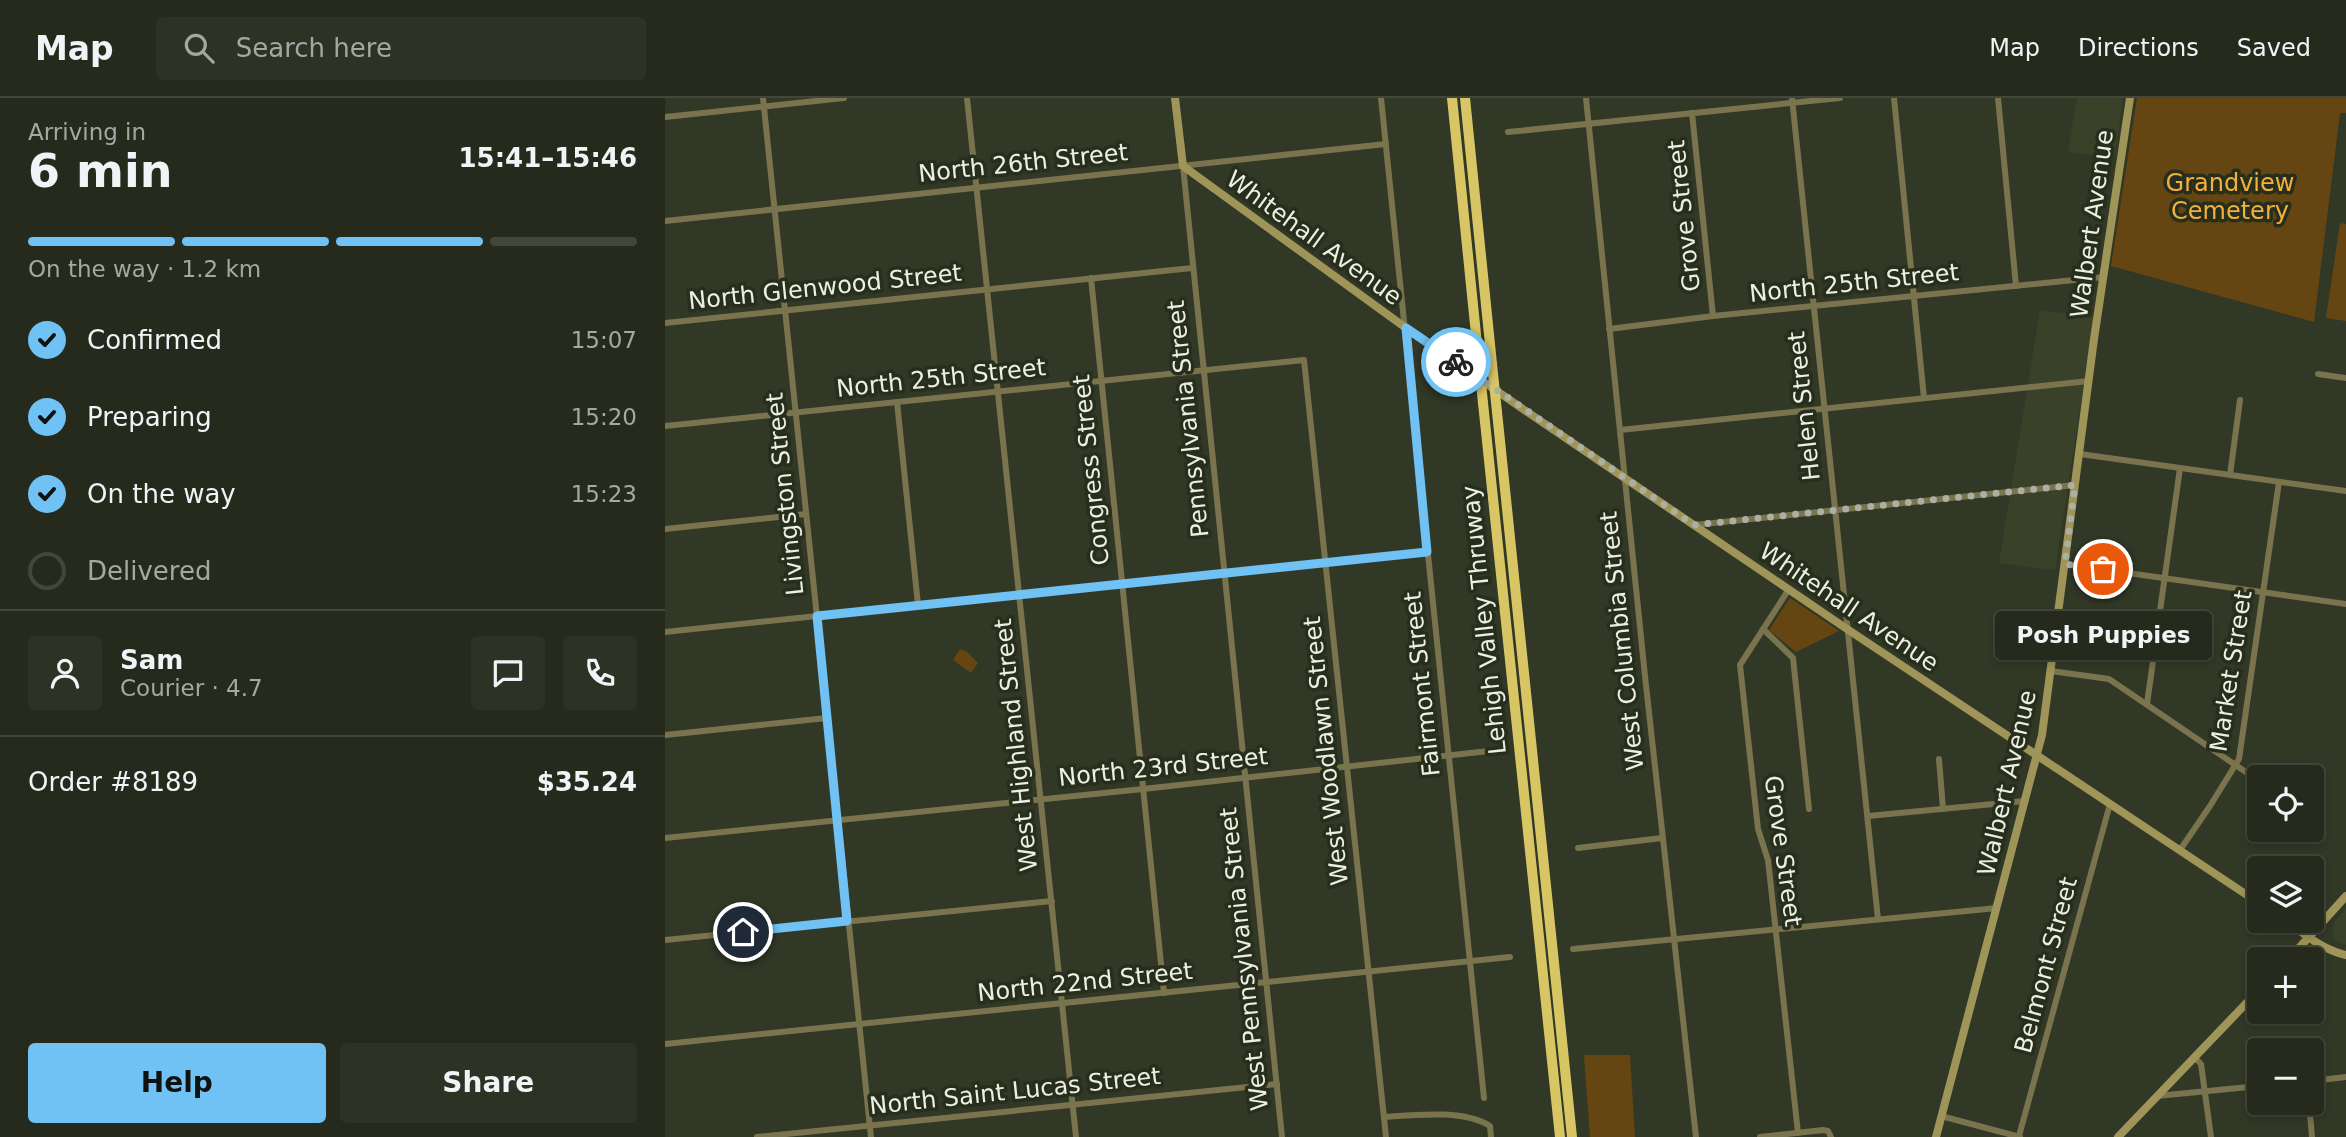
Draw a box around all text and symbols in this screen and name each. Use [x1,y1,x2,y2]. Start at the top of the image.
search box [156,17,646,80]
text: Map [35,29,114,68]
icon: search [180,29,218,67]
text: Search here [236,33,392,63]
text: Map [1989,34,2040,62]
text: Directions [2078,34,2199,62]
text: Saved [2237,34,2311,62]
text: Arriving in [28,119,146,145]
street label: Walbert Avenue [2065,128,2119,320]
street label: North 26th Street [917,138,1129,188]
street label: Grove Street [1662,139,1706,293]
text: 15:41–15:46 [458,143,637,173]
text: 6 min [28,144,172,198]
street label: Whitehall Avenue [1221,165,1407,311]
park label: Grandview Cemetery [2166,169,2294,225]
text: On the way · 1.2 km [28,256,261,282]
street label: North 25th Street [1748,258,1960,308]
street label: North Glenwood Street [687,259,963,315]
street label: Pennsylvania Street [1162,299,1214,539]
icon: check [28,321,66,359]
text: Confirmed [87,325,222,355]
text: 15:07 [571,327,637,353]
courier [1421,327,1491,397]
street label: Helen Street [1782,330,1826,482]
icon: bike [1437,343,1475,381]
street label: North 25th Street [835,353,1047,403]
street label: Congress Street [1067,373,1115,567]
street label: Livingston Street [760,391,810,597]
icon: check [28,398,66,436]
text: Preparing [87,402,212,432]
text: 15:20 [571,404,637,430]
icon: check [28,475,66,513]
text: On the way [87,479,236,509]
text: 15:23 [571,481,637,507]
street label: Lehigh Valley Thruway [1456,484,1512,756]
street label: West Columbia Street [1594,510,1650,772]
street label: Whitehall Avenue [1754,537,1944,677]
pin [2073,539,2133,599]
icon: bag [2084,550,2122,588]
text: Delivered [87,556,211,586]
street label: Market Street [2204,588,2258,754]
street label: Fairmont Street [1398,590,1446,778]
callout: Posh Puppies [1995,611,2211,660]
street label: West Woodlawn Street [1298,615,1354,887]
street label: West Highland Street [989,617,1043,873]
text: Posh Puppies [2016,622,2191,648]
button: person [28,636,102,710]
button: chat [471,636,545,710]
button: phone [563,636,637,710]
text: Sam [120,645,183,675]
text: Courier · 4.7 [120,675,263,701]
street label: Walbert Avenue [1972,687,2042,879]
street label: North 23rd Street [1057,742,1269,792]
map controls [2247,765,2324,1115]
button: locate [2247,765,2324,842]
text: Order #8189 [28,767,198,797]
text: $35.24 [537,767,637,797]
street label: Grove Street [1759,774,1807,928]
street label: West Pennsylvania Street [1214,806,1274,1112]
button: layers [2247,856,2324,933]
street label: Belmont Street [2009,874,2083,1056]
pin [713,902,773,962]
icon: home [724,913,762,951]
button: + [2247,947,2324,1024]
street label: North 22nd Street [976,957,1194,1007]
button: − [2247,1038,2324,1115]
button: Help [28,1043,326,1123]
button: Share [340,1043,637,1123]
street label: North Saint Lucas Street [868,1062,1162,1120]

